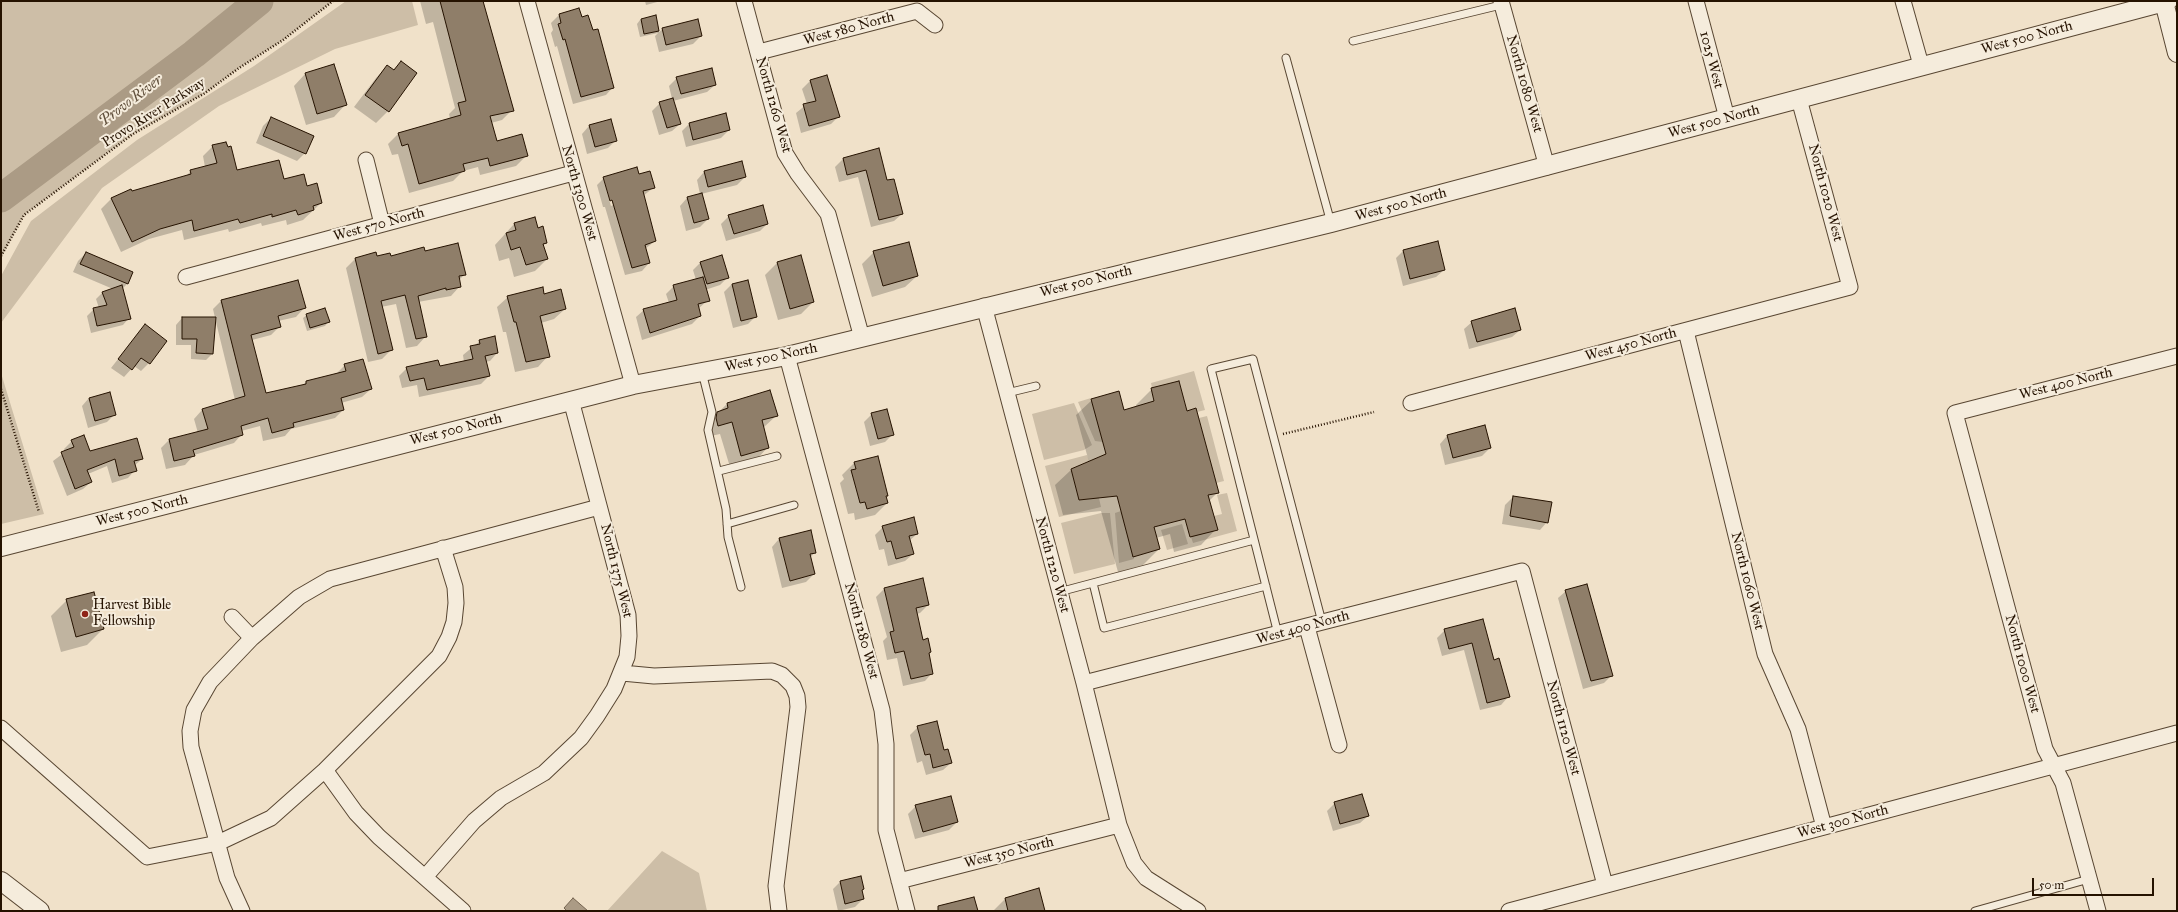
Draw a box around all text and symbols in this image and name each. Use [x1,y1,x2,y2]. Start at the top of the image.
street label: West 580 North [802,9,896,49]
street label: West 500 North [1979,18,2075,58]
street label: 1025 West [1695,30,1727,90]
street label: North 1080 West [1502,33,1546,135]
street label: North 1260 West [751,55,795,155]
water label: Provo River [96,71,166,131]
street label: Provo River Parkway [100,75,208,151]
street label: West 500 North [1666,102,1762,142]
street label: North 1300 West [557,143,601,243]
street label: North 1020 West [1804,143,1846,243]
street label: West 500 North [1353,185,1449,225]
street label: West 570 North [332,205,426,245]
street label: West 500 North [1038,262,1134,302]
street label: West 450 North [1584,325,1678,365]
street label: West 500 North [723,340,819,376]
street label: West 400 North [2018,364,2114,404]
street label: West 500 North [408,410,504,450]
street label: West 500 North [94,491,190,531]
street label: North 1220 West [1031,515,1073,615]
street label: North 1375 West [596,522,636,620]
street label: North 1060 West [1727,530,1767,632]
street label: North 1280 West [840,581,882,681]
place label: Harvest Bible Fellowship [93,598,171,630]
street label: West 400 North [1255,608,1351,648]
marker: Harvest Bible Fellowship [80,609,90,619]
street label: North 1000 West [2001,613,2043,715]
street label: North 1120 West [1542,679,1584,777]
street label: West 300 North [1796,802,1890,842]
street label: West 350 North [963,834,1055,872]
scale bar [2034,870,2156,896]
text: 50 m [2039,878,2064,892]

